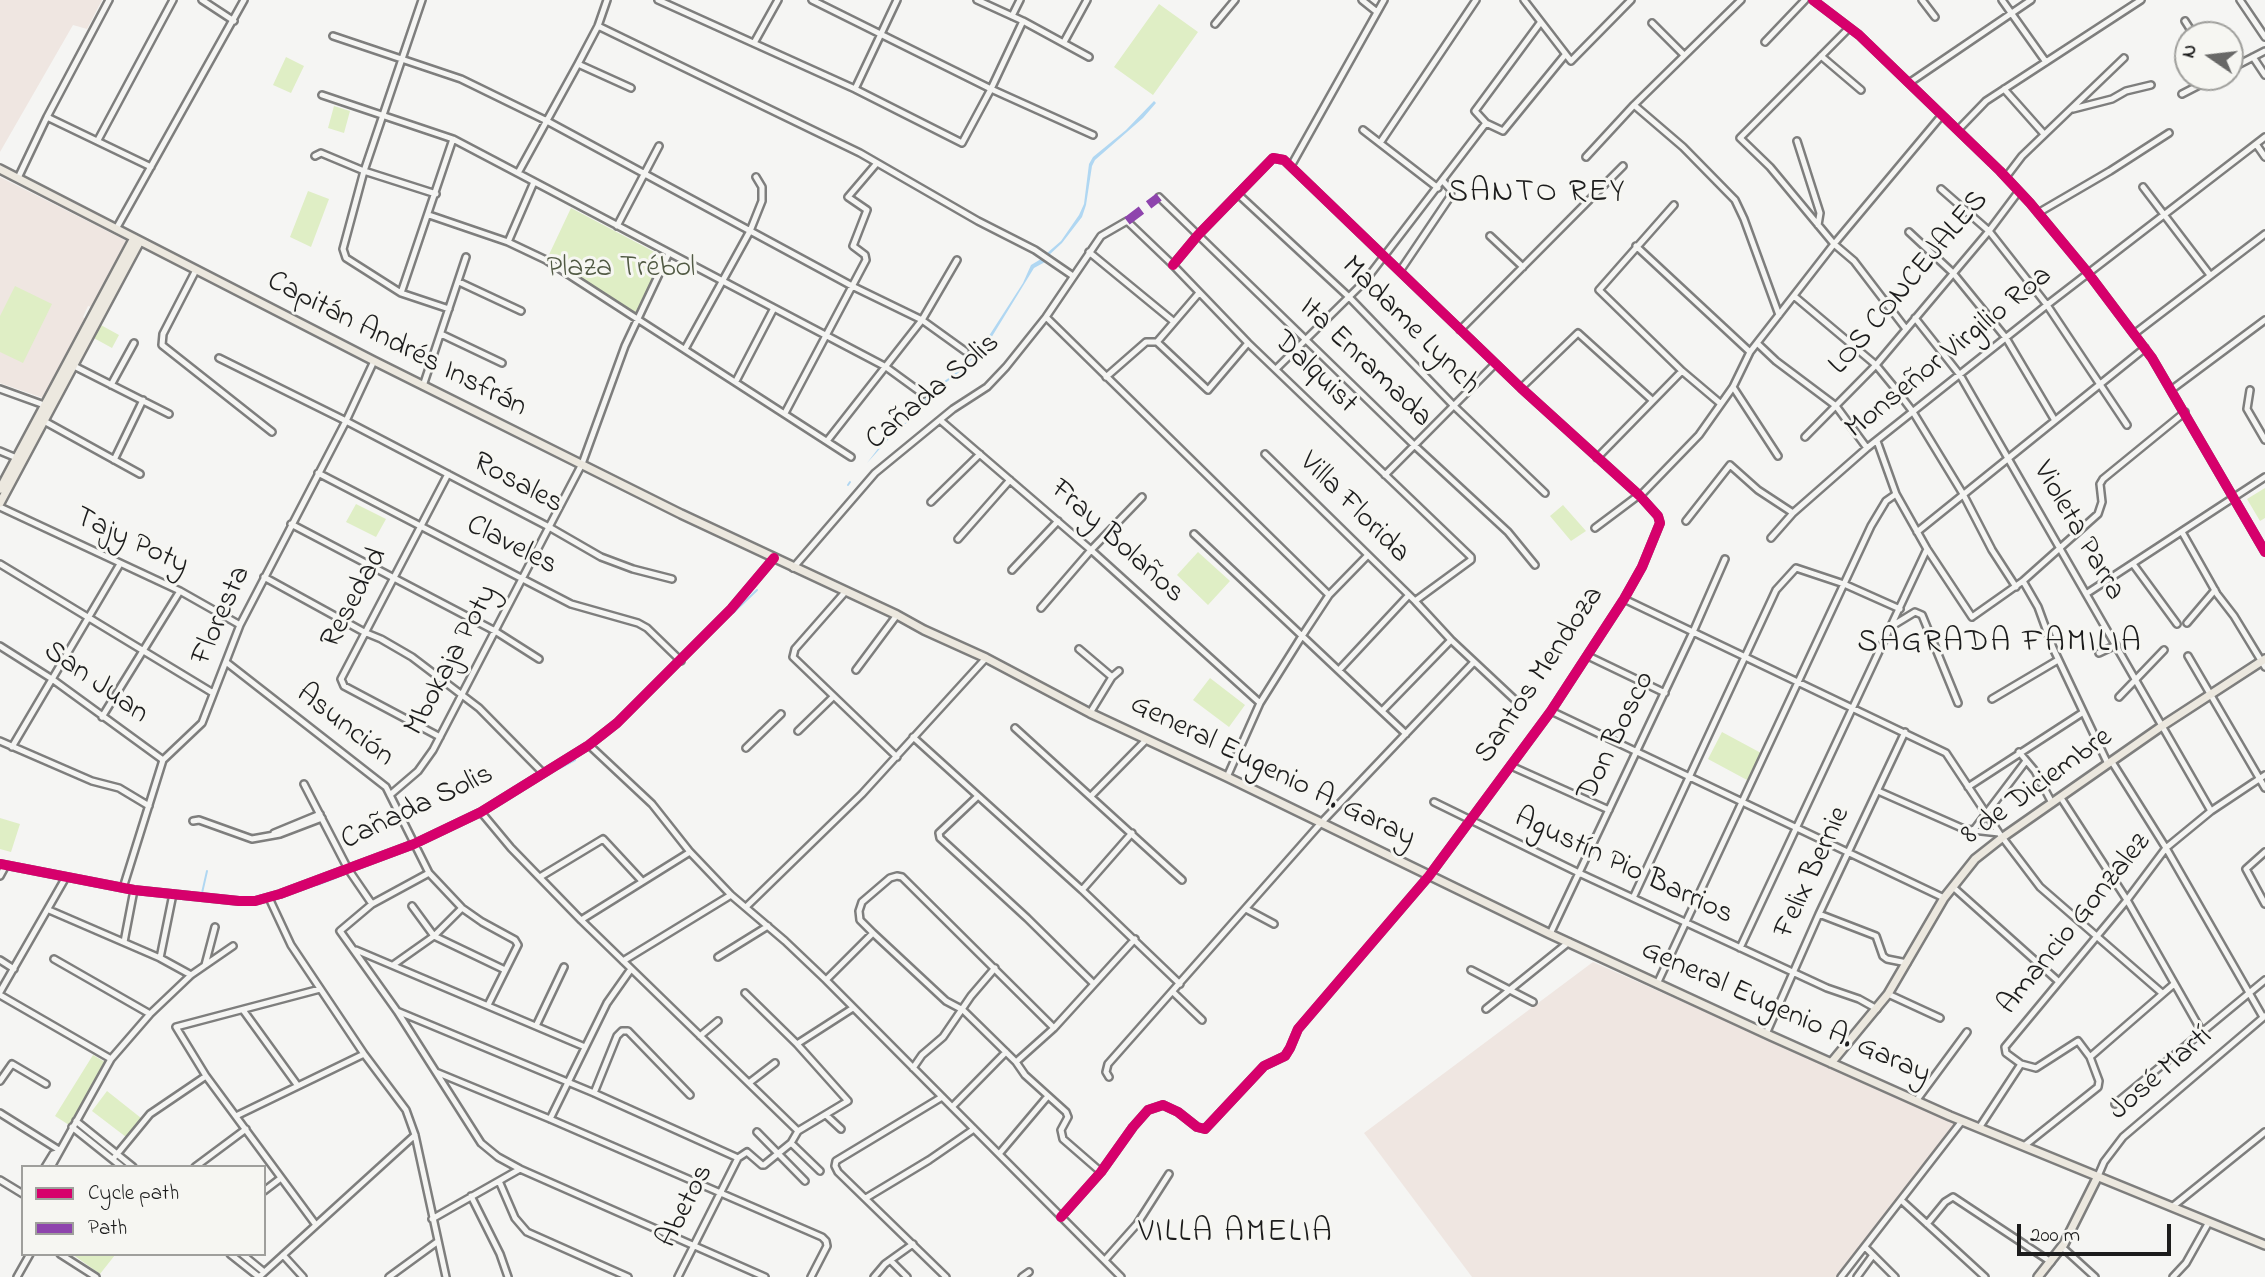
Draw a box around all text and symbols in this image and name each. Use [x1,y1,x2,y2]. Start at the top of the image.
north arrow [2174,21,2244,91]
text: N [2175,42,2205,61]
district label: SANTO REY [1449,176,1625,214]
street label: LOS CONCEJALES [1822,185,1998,383]
street label: Madame Lynch [1332,250,1486,404]
park label: Plaza Trébol [547,252,695,288]
street label: Monseñor Virgilio Roa [1839,260,2061,448]
street label: Capitán Andrés Insfrán [260,265,532,427]
street label: Ita Enramada [1290,291,1438,437]
street label: Dalquist [1264,325,1364,423]
street label: Cañada Solis [860,327,1008,459]
street label: Rosales [466,446,568,524]
street label: Villa Florida [1290,446,1416,572]
street label: Violeta Parra [2023,456,2131,608]
street label: Fray Bolaños [1041,473,1191,613]
street label: Tajy Poty [68,501,194,585]
street label: Claveles [459,509,563,585]
street label: Resedad [315,543,397,655]
street label: Floresta [185,561,261,671]
street label: Mbokaja Poty [398,579,508,743]
street label: Santos Mendoza [1468,580,1614,772]
district label: SAGRADA FAMILIA [1859,626,2141,664]
street label: San Juan [35,635,155,733]
street label: Don Bosco [1571,666,1665,808]
street label: Asunción [288,678,400,776]
street label: General Eugenio A. Garay [1123,688,1421,858]
street label: 8 de Diciembre [1955,721,2121,855]
street label: Cañada Solis [336,758,500,860]
street label: Agustín Pio Barrios [1508,802,1738,934]
street label: Felix Bernie [1768,802,1860,944]
street label: Amancio Gonzalez [1992,827,2160,1023]
street label: General Eugenio A. Garay [1635,934,1935,1094]
street label: José Martí [2103,1020,2221,1130]
street label: Abetos [651,1159,723,1255]
legend [21,1165,266,1256]
text: Cycle path [88,1179,179,1209]
scale bar [2020,1210,2174,1254]
text: Path [88,1214,127,1244]
district label: VILLA AMELIA [1140,1216,1332,1254]
text: 200 m [2030,1221,2080,1251]

